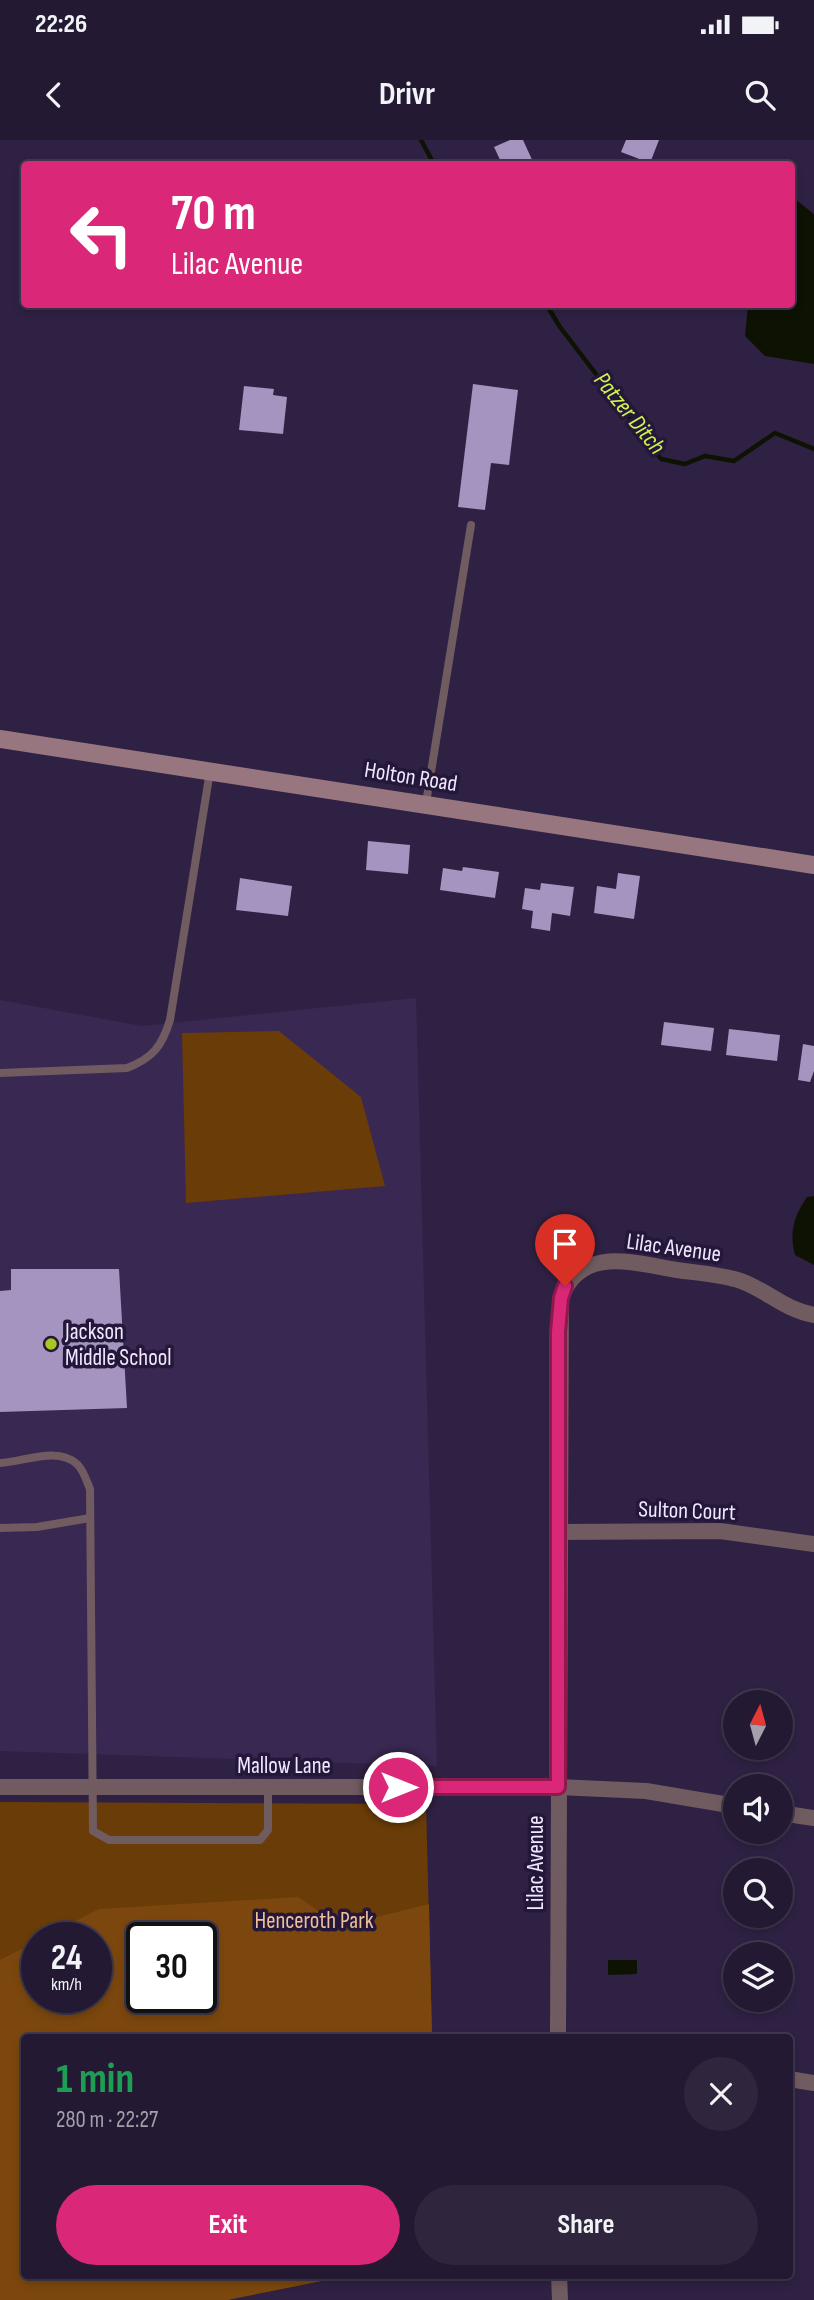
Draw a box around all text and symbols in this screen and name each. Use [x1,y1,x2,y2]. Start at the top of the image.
text: 22:26 [35,9,87,40]
text: Drivr [379,75,435,114]
icon: back [35,76,73,114]
icon: search [741,76,779,114]
text: 70 m [171,185,256,244]
icon: left [56,189,147,280]
text: Lilac Avenue [171,245,303,284]
water label: Patzer Ditch [588,366,672,460]
street label: Holton Road [362,756,459,798]
pin [535,1214,595,1286]
icon: arrive [546,1225,584,1263]
street label: Lilac Avenue [625,1228,723,1268]
place label: Jackson Middle School [64,1318,172,1372]
marker: Jackson Middle School [43,1336,59,1352]
street label: Sulton Court [638,1495,736,1527]
north arrow [723,1690,793,1760]
map controls [723,1690,793,2012]
position arrow [361,1750,435,1824]
street label: Mallow Lane [237,1752,331,1780]
button: sound [723,1774,793,1844]
street label: Lilac Avenue [522,1815,550,1911]
button: search [723,1858,793,1928]
park label: Henceroth Park [254,1907,374,1935]
speed limit sign: 30 [126,1922,217,2013]
text: 24 [51,1937,82,1980]
button: layers [723,1942,793,2012]
text: km/h [51,1974,82,1995]
text: 1 min [56,2054,134,2105]
button: close [684,2057,758,2131]
text: 280 m · 22:27 [56,2106,158,2134]
button: Exit [56,2185,400,2265]
button: Share [414,2185,758,2265]

